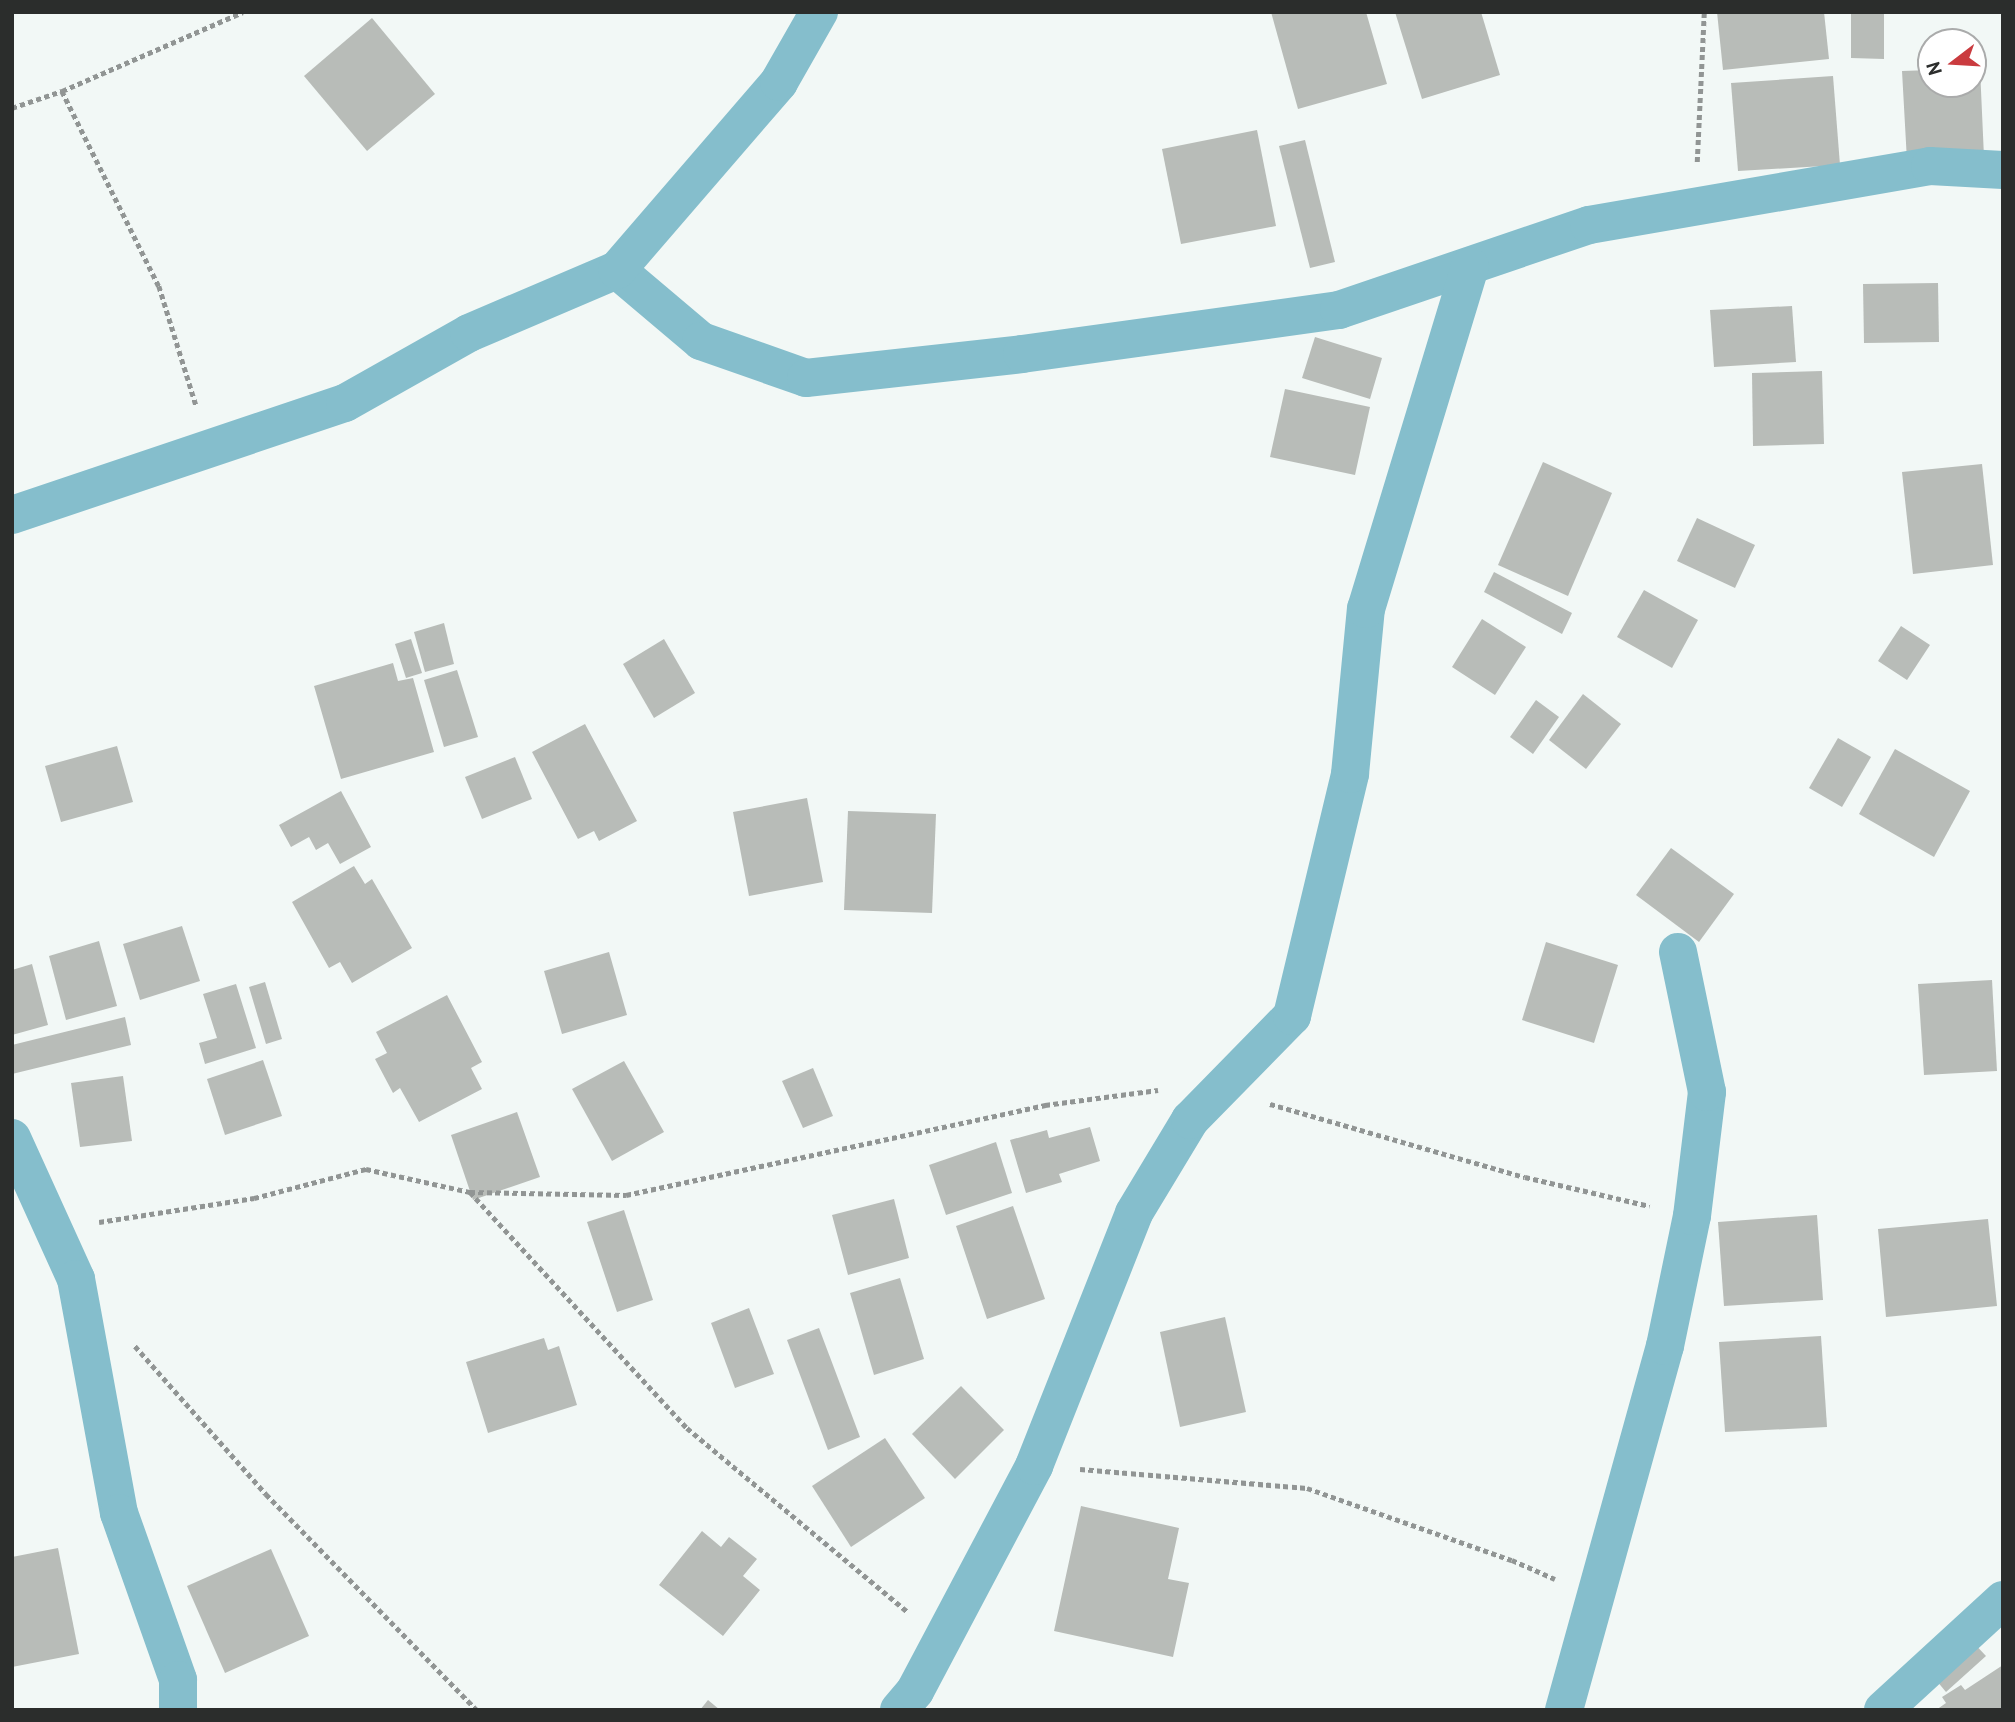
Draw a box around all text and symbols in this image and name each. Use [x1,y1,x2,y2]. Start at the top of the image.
north arrow [1917,28,1987,98]
text: N [1921,59,1947,78]

